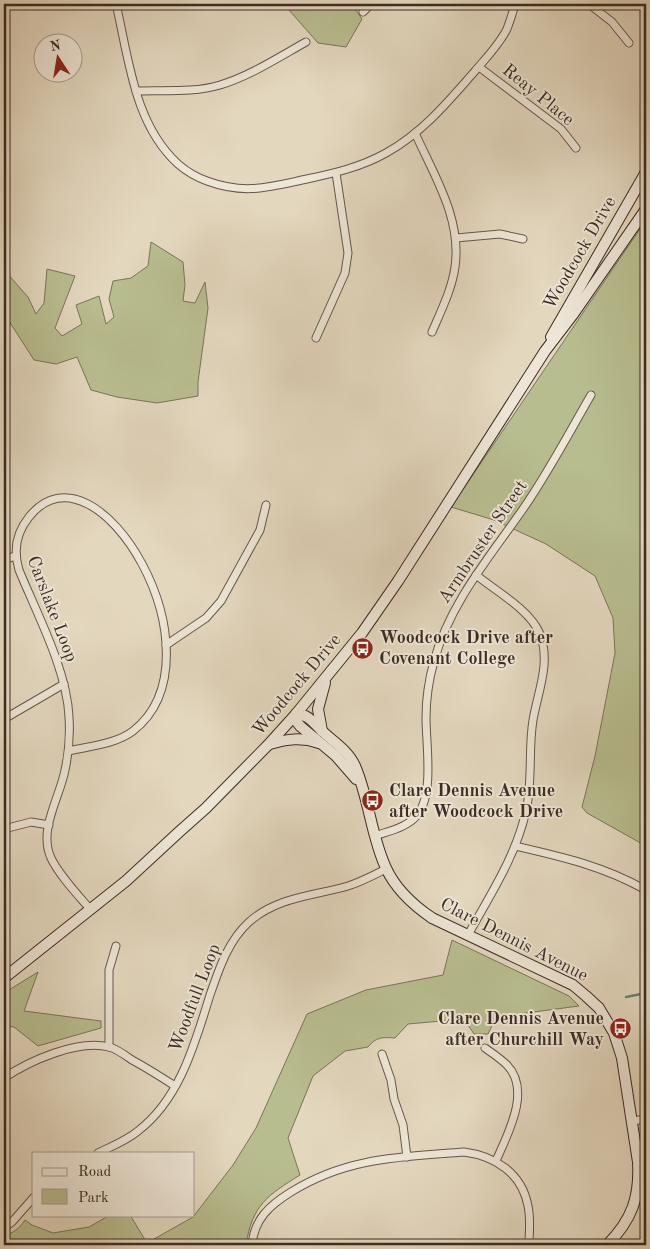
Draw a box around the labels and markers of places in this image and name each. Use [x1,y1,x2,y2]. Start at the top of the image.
place label: Woodcock Drive after Covenant College [379,629,553,668]
bus stop icon: Woodcock Drive after Covenant College [351,636,375,660]
place label: Clare Dennis Avenue after Woodcock Drive [389,782,563,821]
bus stop icon: Clare Dennis Avenue after Woodcock Drive [361,789,385,813]
place label: Clare Dennis Avenue after Churchill Way [438,1010,604,1049]
bus stop icon: Clare Dennis Avenue after Churchill Way [608,1017,632,1041]

